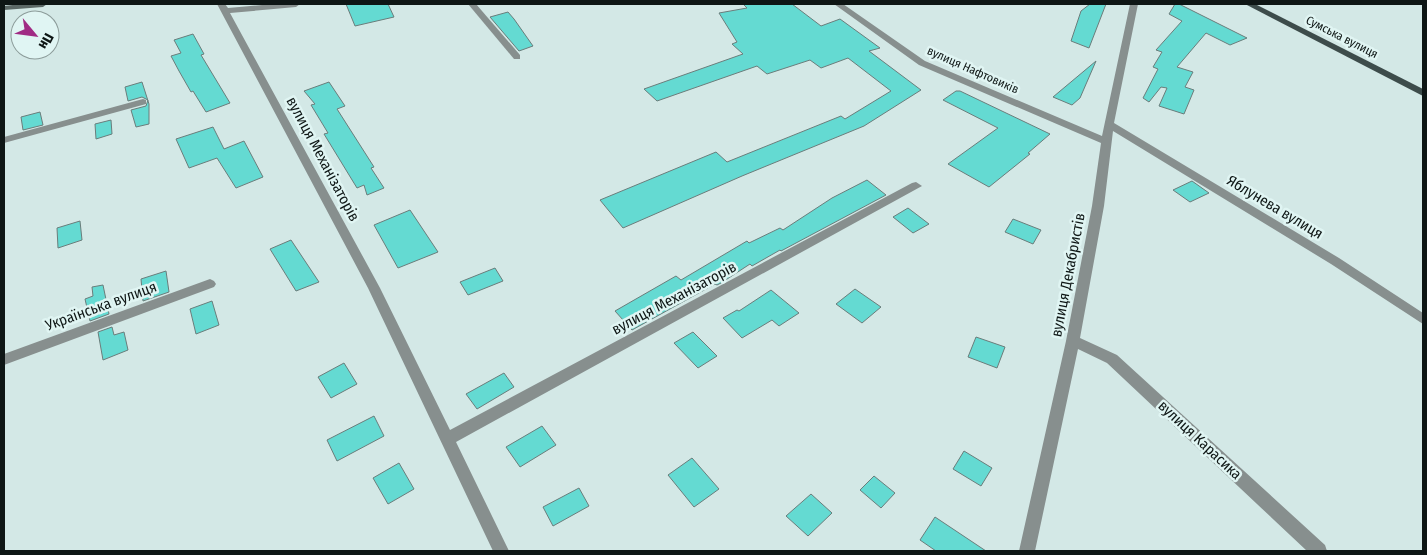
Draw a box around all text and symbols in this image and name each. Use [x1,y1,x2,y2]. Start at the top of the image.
north arrow [10,10,60,60]
street label: Сумська вулиця [1304,13,1380,61]
text: Пн [35,30,57,52]
street label: вулиця Нафтовиків [925,44,1021,96]
street label: вулиця Механізаторів [283,94,363,224]
street label: Яблунева вулиця [1224,171,1326,243]
street label: вулиця Декабристів [1047,211,1089,339]
street label: вулиця Механізаторів [609,258,739,338]
street label: Українська вулиця [42,278,159,335]
street label: вулиця Карасика [1155,397,1245,483]

